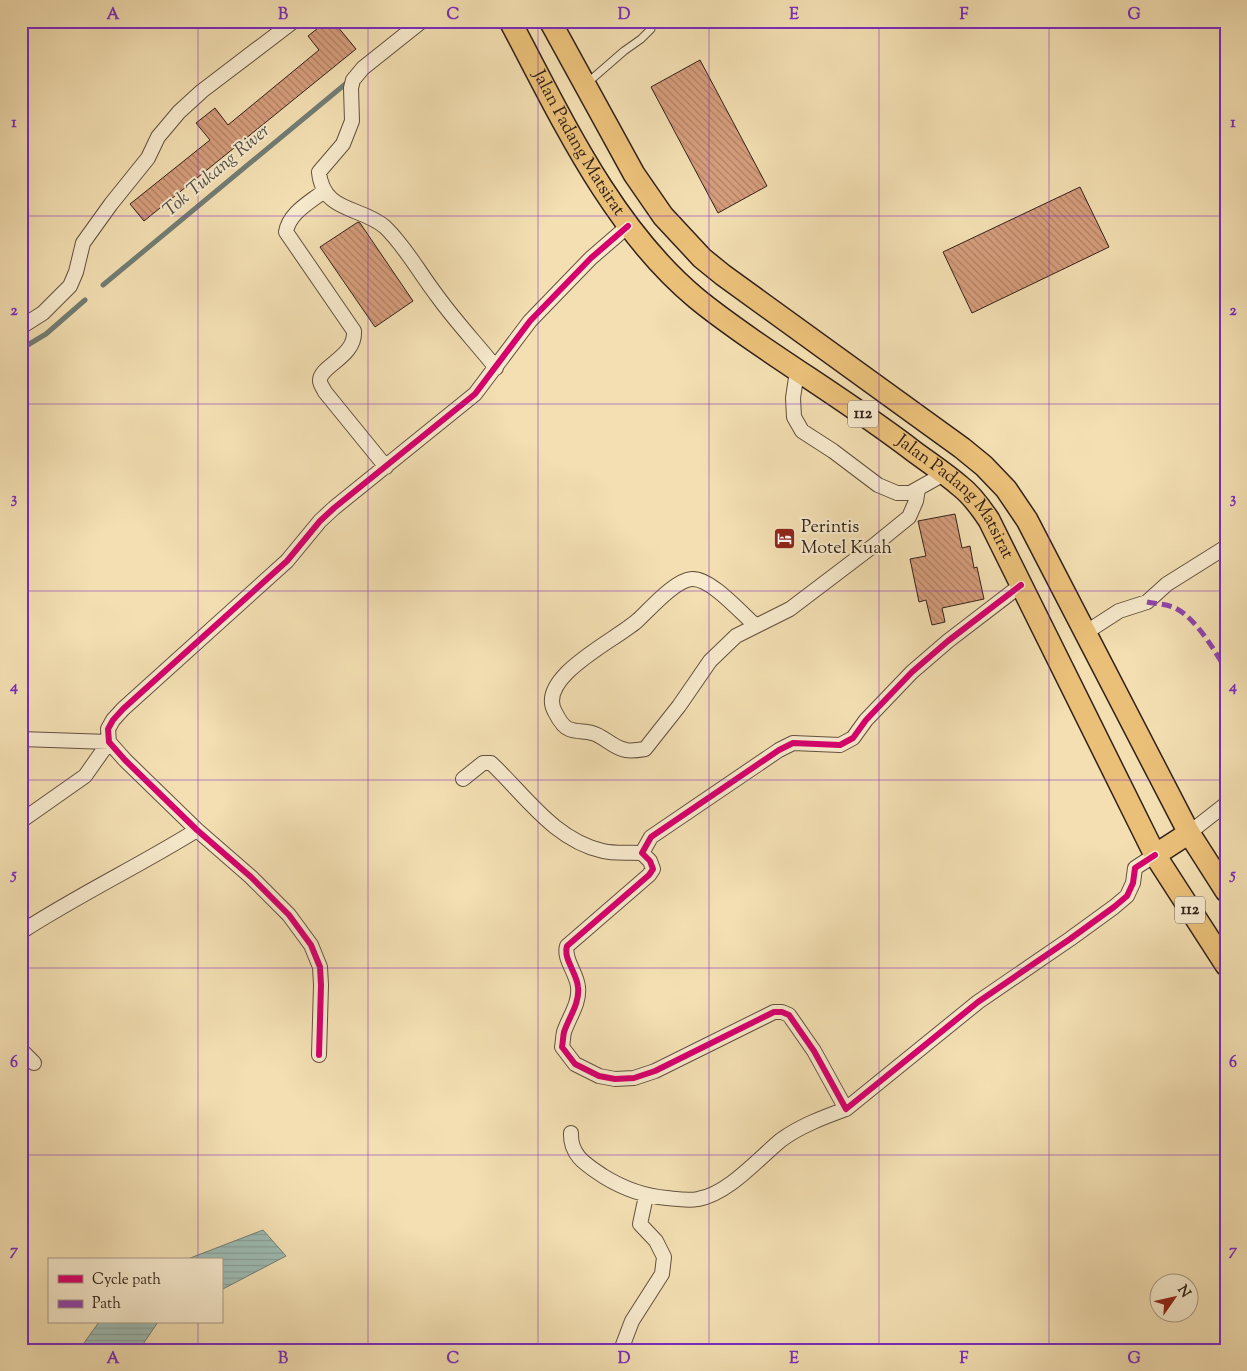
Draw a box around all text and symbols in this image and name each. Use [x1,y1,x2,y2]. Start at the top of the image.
text: A [107,4,120,27]
text: B [278,4,288,27]
text: C [447,4,460,27]
text: D [618,4,631,27]
text: E [789,4,799,27]
text: F [960,4,969,27]
text: G [1127,4,1141,27]
street label: Jalan Padang Matsirat [525,65,631,222]
text: 1 [11,112,17,135]
text: 1 [1230,112,1236,135]
water label: Tok Tukang River [158,118,277,224]
text: 2 [10,300,18,323]
text: 2 [1229,300,1237,323]
road number: 112 [848,400,878,428]
street label: Jalan Padang Matsirat [889,428,1019,564]
text: 3 [11,488,18,511]
text: 3 [1230,488,1237,511]
place label: Perintis Motel Kuah [801,515,892,562]
hotel icon: Perintis Motel Kuah [773,526,797,550]
text: 4 [9,676,18,699]
text: 4 [1228,676,1237,699]
text: 5 [9,864,17,887]
text: 5 [1228,864,1236,887]
road number: 112 [1175,896,1205,924]
text: 6 [10,1052,18,1075]
text: 6 [1229,1052,1237,1075]
text: 7 [10,1240,19,1263]
text: 7 [1229,1240,1238,1263]
legend [48,1258,222,1324]
text: Cycle path [92,1270,161,1291]
north arrow [1150,1274,1200,1324]
text: N [1172,1282,1195,1302]
text: Path [92,1294,121,1315]
text: A [107,1348,120,1371]
text: B [278,1348,288,1371]
text: C [447,1348,460,1371]
text: D [618,1348,631,1371]
text: E [789,1348,799,1371]
text: F [960,1348,969,1371]
text: G [1127,1348,1141,1371]

